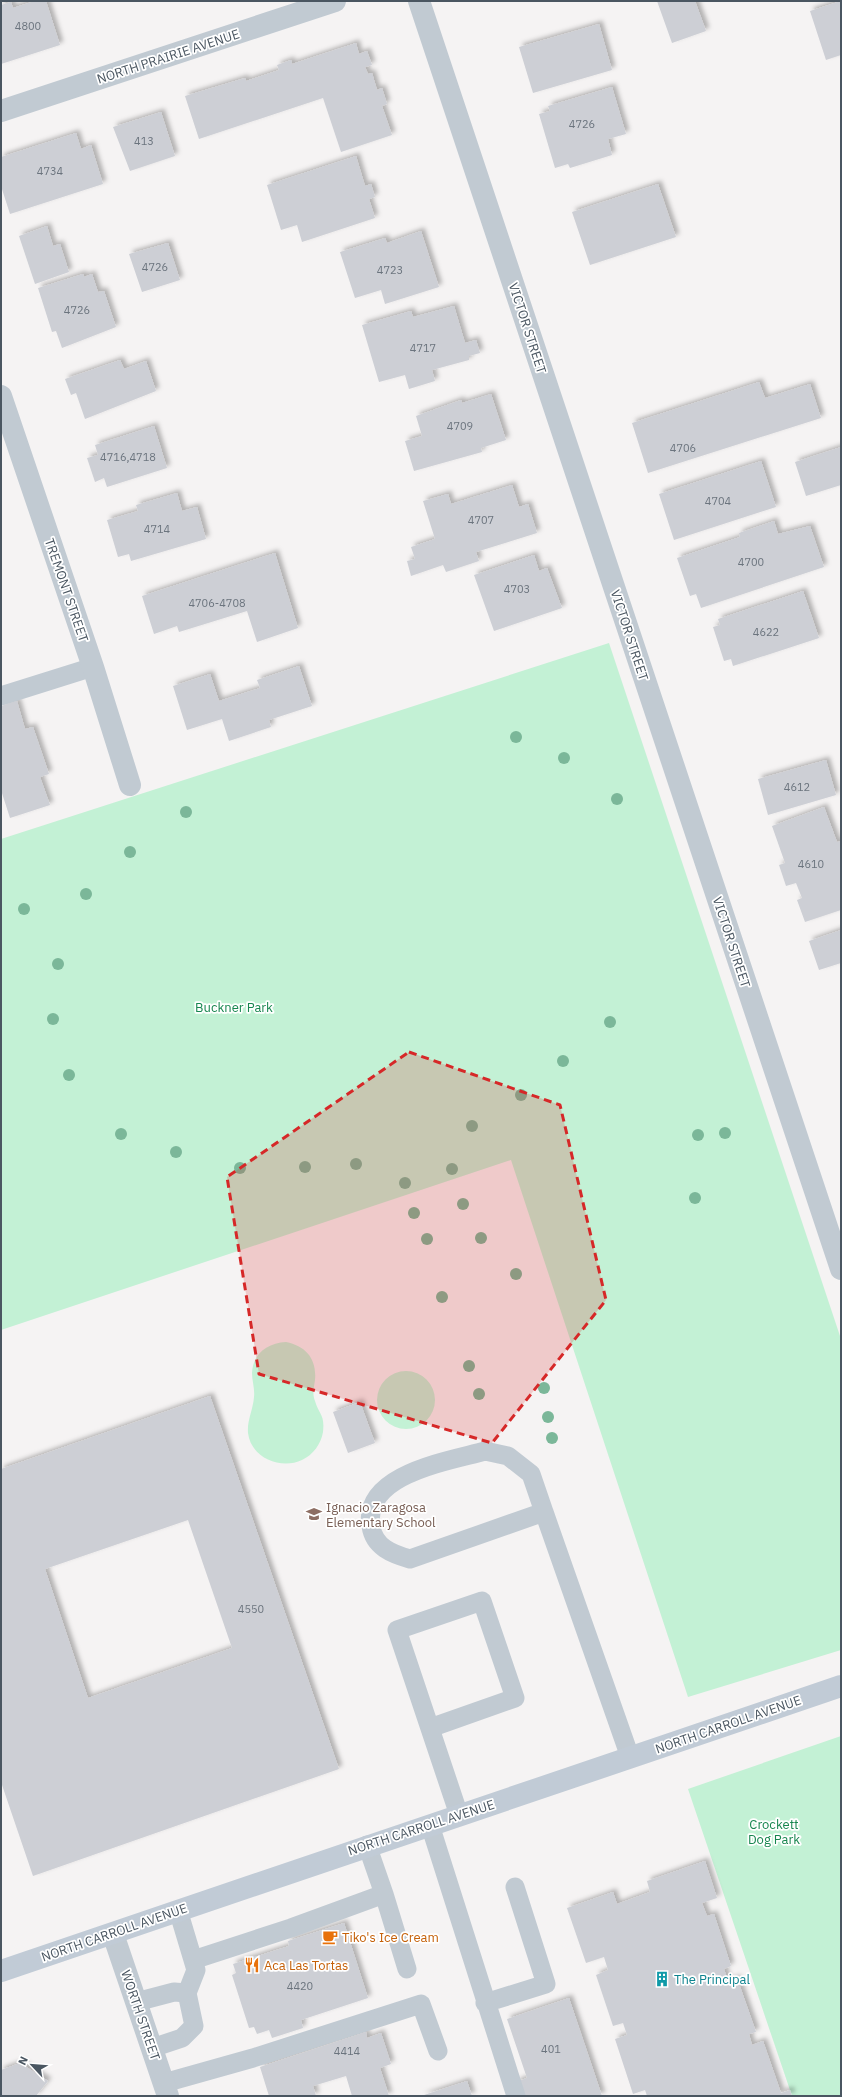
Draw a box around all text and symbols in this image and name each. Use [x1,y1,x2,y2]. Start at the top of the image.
house number: 4800 [15,19,41,33]
street label: NORTH PRAIRIE AVENUE [95,25,242,88]
house number: 4726 [569,117,595,131]
house number: 413 [134,134,154,148]
house number: 4734 [37,164,64,178]
house number: 4726 [142,260,168,274]
house number: 4723 [377,263,403,277]
street label: VICTOR STREET [505,280,550,376]
house number: 4726 [64,303,90,317]
house number: 4717 [410,341,436,355]
house number: 4709 [447,419,473,433]
house number: 4706 [670,441,696,455]
house number: 4716,4718 [100,450,156,464]
house number: 4704 [705,494,732,508]
house number: 4707 [468,513,494,527]
house number: 4714 [144,522,171,536]
street label: TREMONT STREET [41,536,92,645]
house number: 4700 [738,555,764,569]
house number: 4703 [504,582,530,596]
street label: VICTOR STREET [607,587,652,683]
house number: 4706-4708 [188,596,246,610]
house number: 4622 [753,625,779,639]
house number: 4612 [784,780,810,794]
house number: 4610 [798,857,824,871]
street label: VICTOR STREET [709,894,754,990]
park label: Buckner Park [195,999,273,1016]
place label: Ignacio Zaragosa Elementary School [326,1499,436,1531]
school or university icon: Ignacio Zaragosa Elementary School [305,1505,323,1523]
house number: 4550 [238,1602,264,1616]
street label: NORTH CARROLL AVENUE [653,1691,803,1757]
street label: NORTH CARROLL AVENUE [346,1796,497,1859]
park label: Crockett Dog Park [748,1816,800,1848]
street label: NORTH CARROLL AVENUE [39,1899,189,1965]
cafe icon: Tiko's Ice Cream [321,1928,339,1946]
place label: Tiko's Ice Cream [342,1929,439,1946]
restaurant icon: Aca Las Tortas [243,1956,261,1974]
place label: Aca Las Tortas [264,1957,348,1974]
street label: WORTH STREET [117,1968,164,2063]
building icon: The Principal [653,1970,671,1988]
place label: The Principal [674,1971,750,1988]
house number: 4420 [287,1979,313,1993]
house number: 401 [541,2042,561,2056]
house number: 4414 [334,2044,361,2058]
north arrow [12,2045,52,2085]
text: N [15,2054,31,2067]

